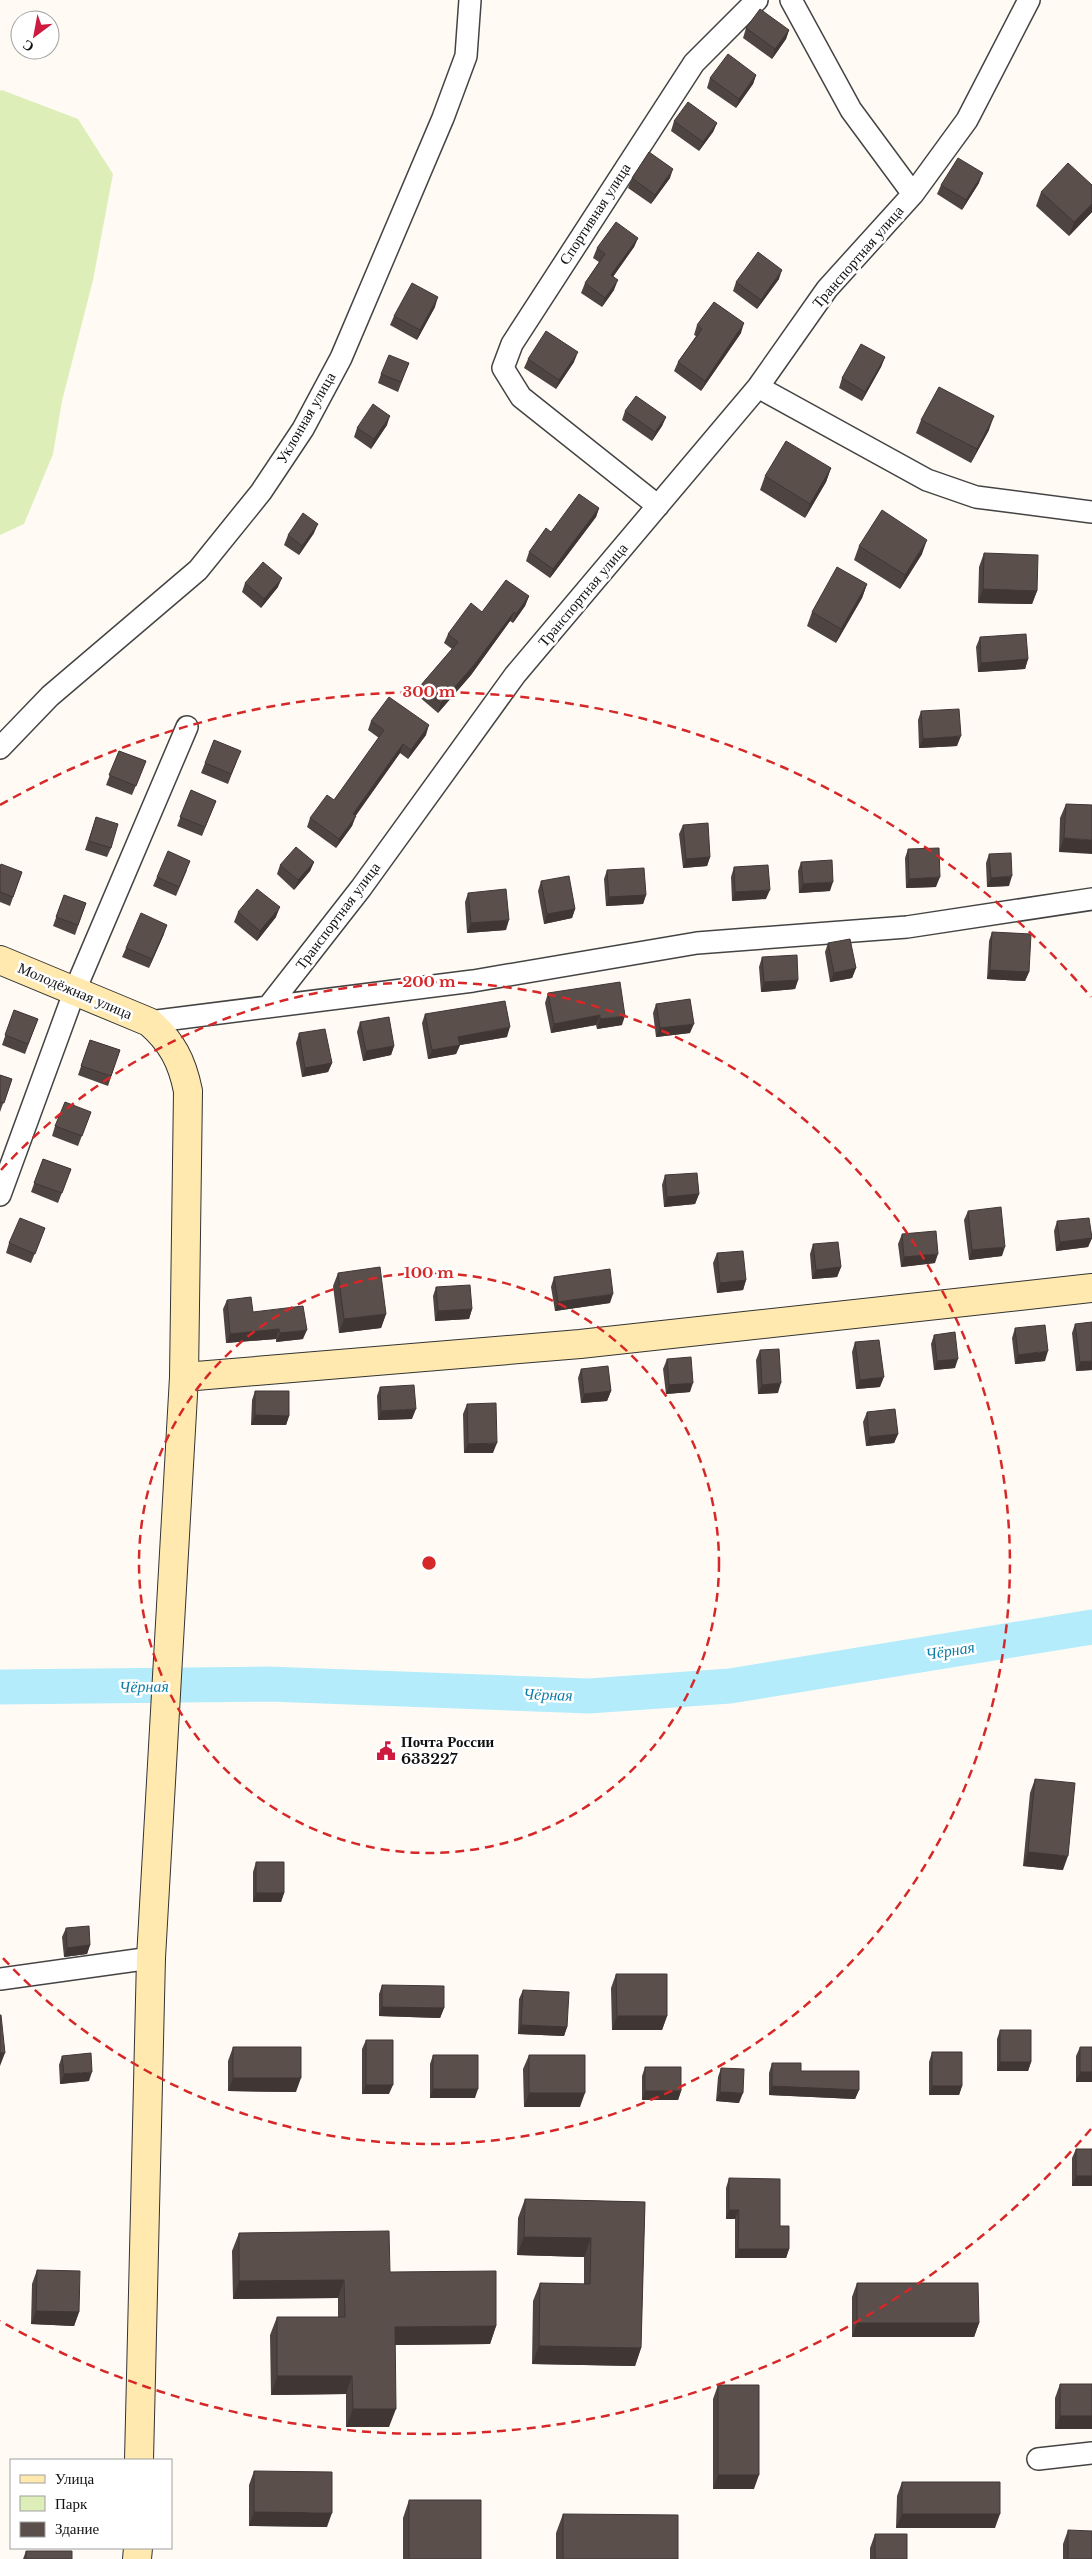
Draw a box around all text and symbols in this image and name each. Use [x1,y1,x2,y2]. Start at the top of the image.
north arrow [10,10,60,60]
text: С [19,36,37,56]
street label: Спортивная улица [555,159,635,268]
street label: Транспортная улица [808,201,908,312]
street label: Уклонная улица [272,368,340,467]
street label: Транспортная улица [534,539,632,650]
text: 300 m [403,682,456,701]
street label: Транспортная улица [291,858,384,973]
street label: Молодёжная улица [15,958,136,1023]
text: 200 m [403,972,456,991]
text: 100 m [404,1263,454,1282]
centre of rings [420,1554,438,1572]
water label: Чёрная [924,1636,976,1664]
water label: Чёрная [119,1676,169,1696]
water label: Чёрная [523,1683,573,1705]
place label: Почта России 633227 [401,1732,495,1768]
public building icon: Почта России 633227 [375,1740,397,1762]
legend [10,2459,172,2549]
text: Улица [55,2469,94,2488]
text: Парк [55,2494,88,2513]
text: Здание [55,2519,99,2538]

